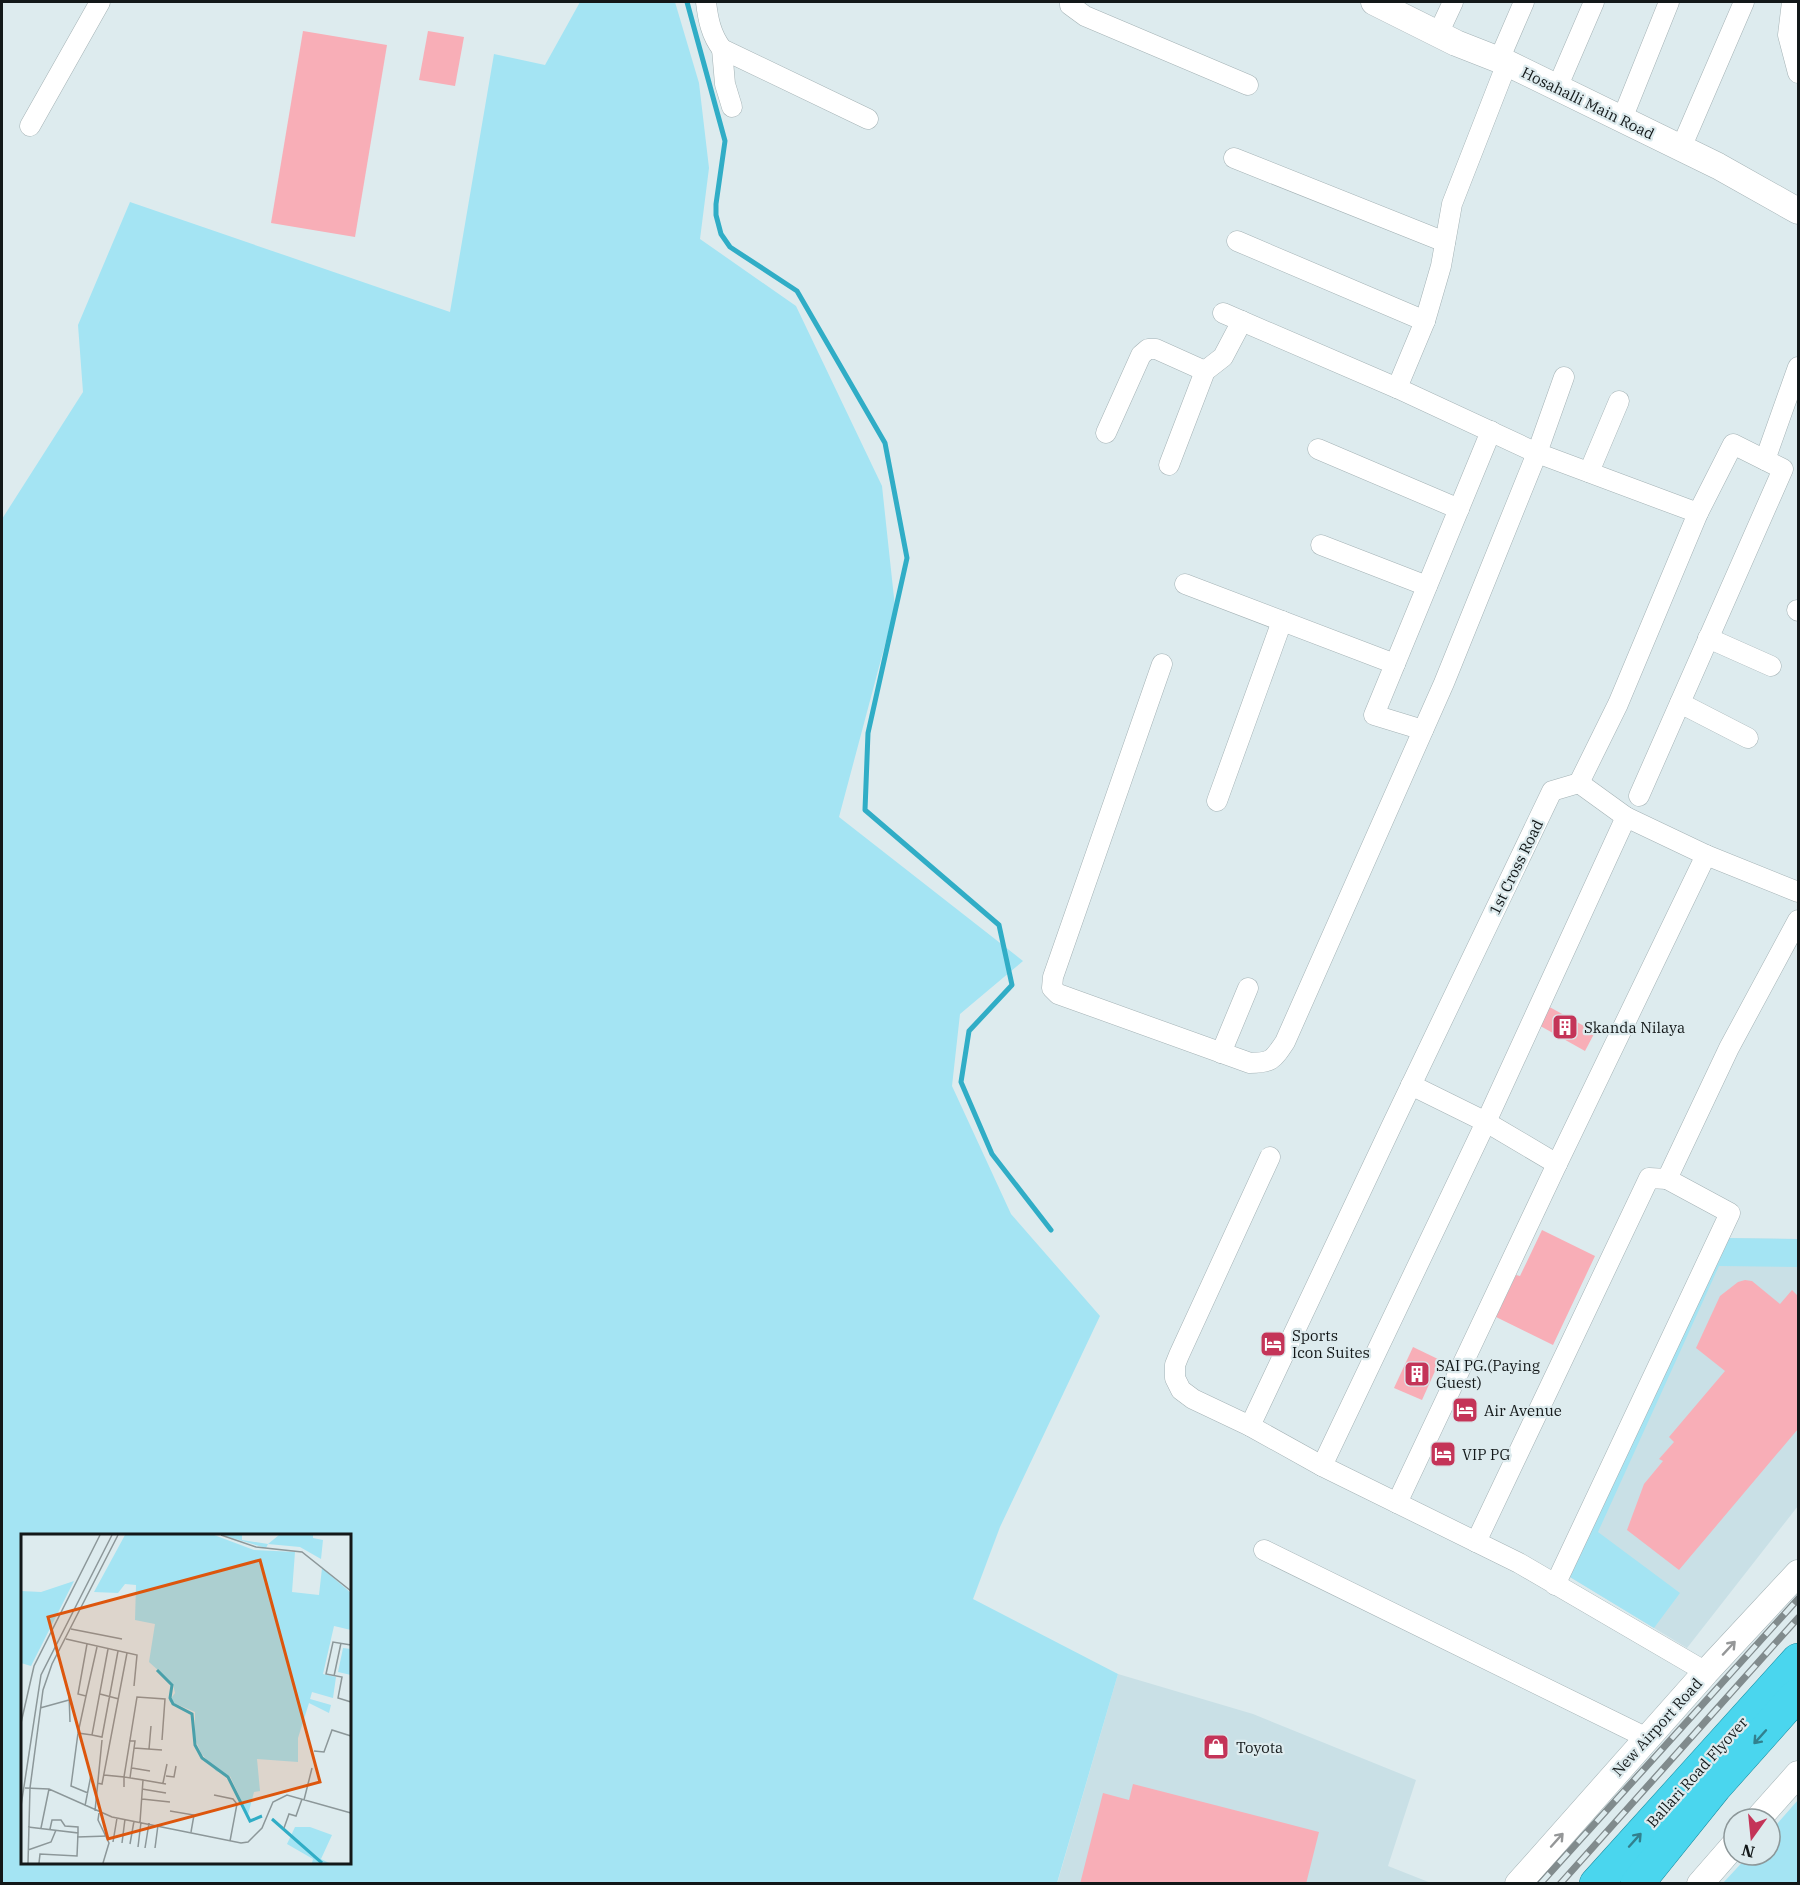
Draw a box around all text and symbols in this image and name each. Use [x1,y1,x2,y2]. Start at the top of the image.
street label: Hosahalli Main Road [1519,63,1657,143]
street label: 1st Cross Road [1485,816,1547,918]
building icon: Skanda Nilaya [1550,1012,1580,1042]
place label: Skanda Nilaya [1584,1018,1685,1037]
place label: Sports Icon Suites [1292,1326,1370,1362]
hotel icon: Sports Icon Suites [1258,1329,1288,1359]
place label: SAI PG.(Paying Guest) [1436,1356,1540,1392]
building icon: SAI PG.(Paying Guest) [1402,1359,1432,1389]
hotel icon: Air Avenue [1450,1395,1480,1425]
place label: Air Avenue [1484,1401,1562,1420]
hotel icon: VIP PG [1428,1439,1458,1469]
place label: VIP PG [1462,1445,1510,1464]
inset map [21,1534,351,1864]
one-way arrow [1722,1640,1736,1655]
street label: New Airport Road [1608,1674,1706,1780]
street label: Ballari Road Flyover [1642,1713,1752,1831]
one-way arrow [1753,1729,1767,1744]
shop icon: Toyota [1201,1732,1231,1762]
place label: Toyota [1236,1738,1283,1757]
north arrow [1722,1807,1782,1867]
one-way arrow [1550,1833,1564,1848]
one-way arrow [1628,1833,1642,1848]
text: N [1739,1840,1757,1863]

